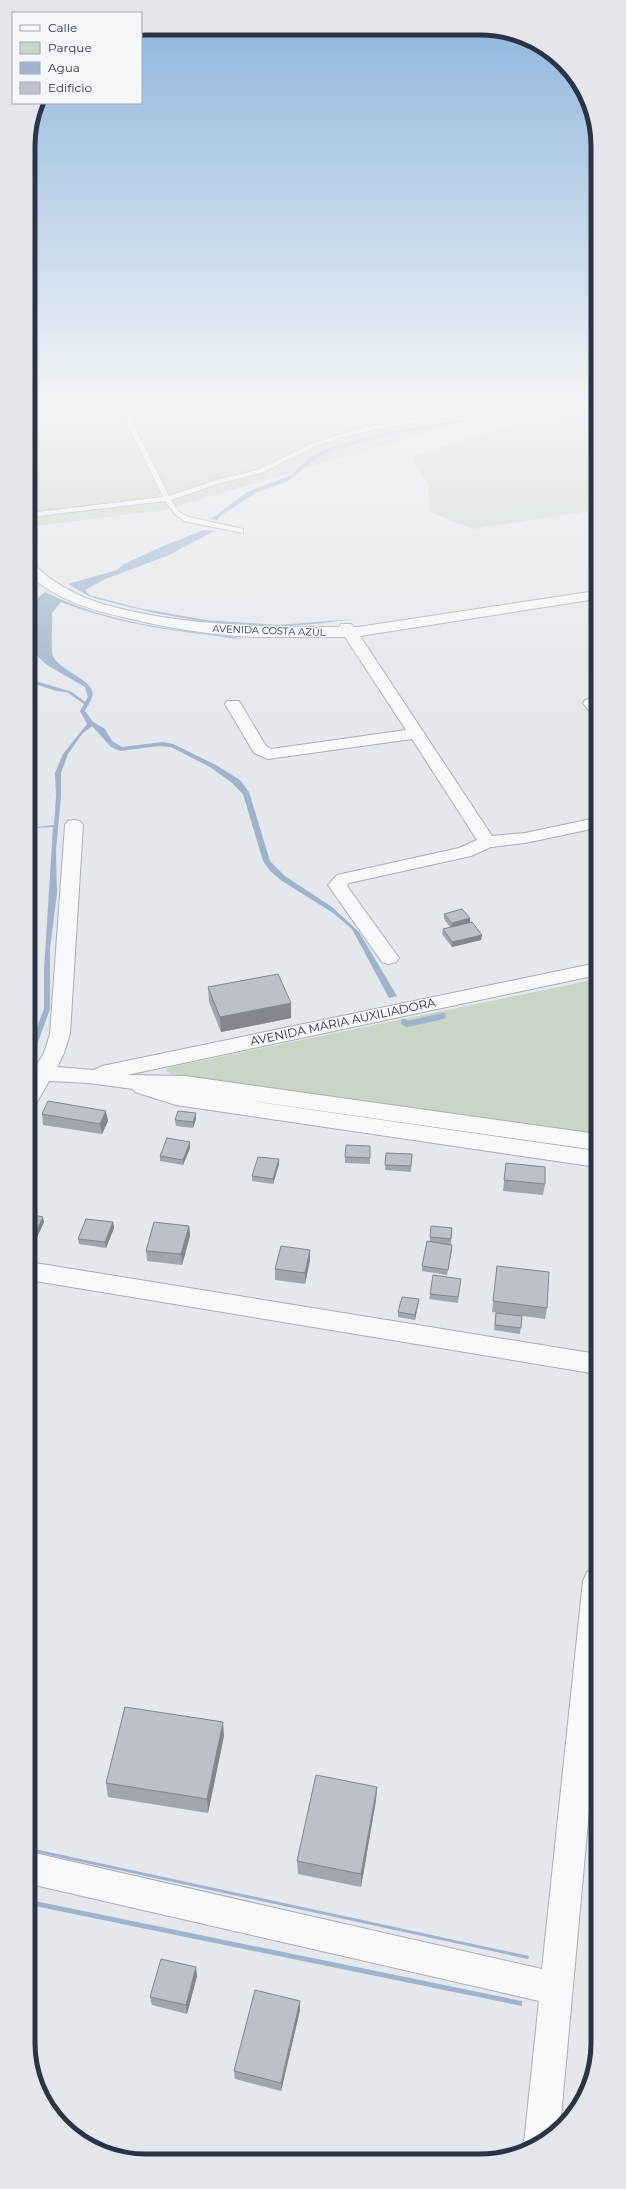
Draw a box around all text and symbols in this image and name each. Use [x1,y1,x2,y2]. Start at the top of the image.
legend [12,12,142,104]
text: Calle [48,20,77,35]
text: Parque [48,40,92,55]
text: Agua [48,60,80,75]
text: Edificio [48,80,92,95]
street label: AVENIDA COSTA AZÚL [212,622,326,639]
street label: AVENIDA MARIA AUXILIADORA [249,994,437,1049]

